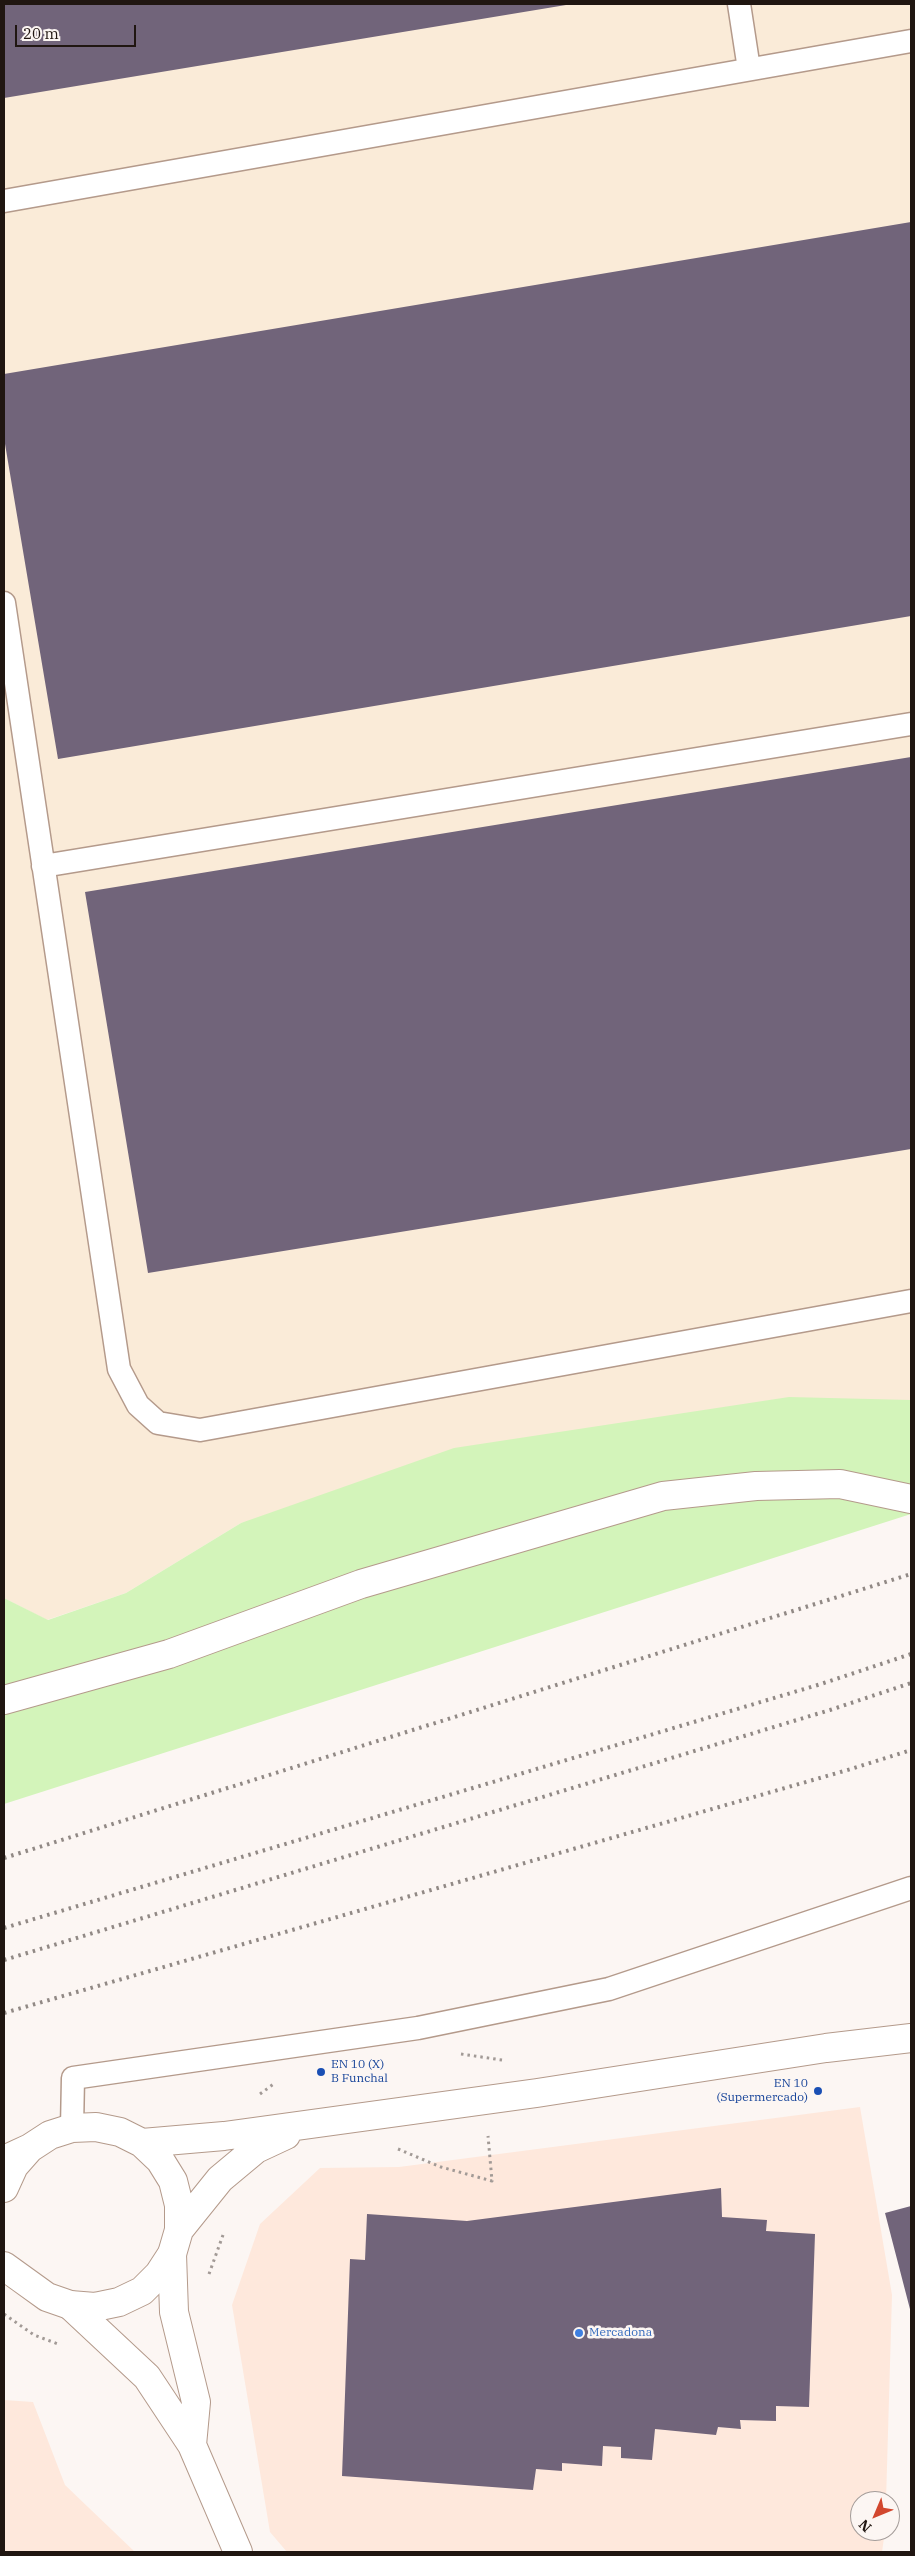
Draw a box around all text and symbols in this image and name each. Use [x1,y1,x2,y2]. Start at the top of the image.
scale bar [18,15,139,47]
text: 20 m [23,24,59,43]
place label: EN 10 (X) B Funchal [331,2058,388,2086]
marker: EN 10 (X) B Funchal [315,2066,327,2078]
place label: EN 10 (Supermercado) [716,2077,808,2105]
marker: EN 10 (Supermercado) [812,2085,824,2097]
place label: Mercadona [589,2326,652,2340]
marker: Mercadona [573,2327,585,2339]
north arrow [850,2491,900,2541]
text: N [855,2516,875,2536]

